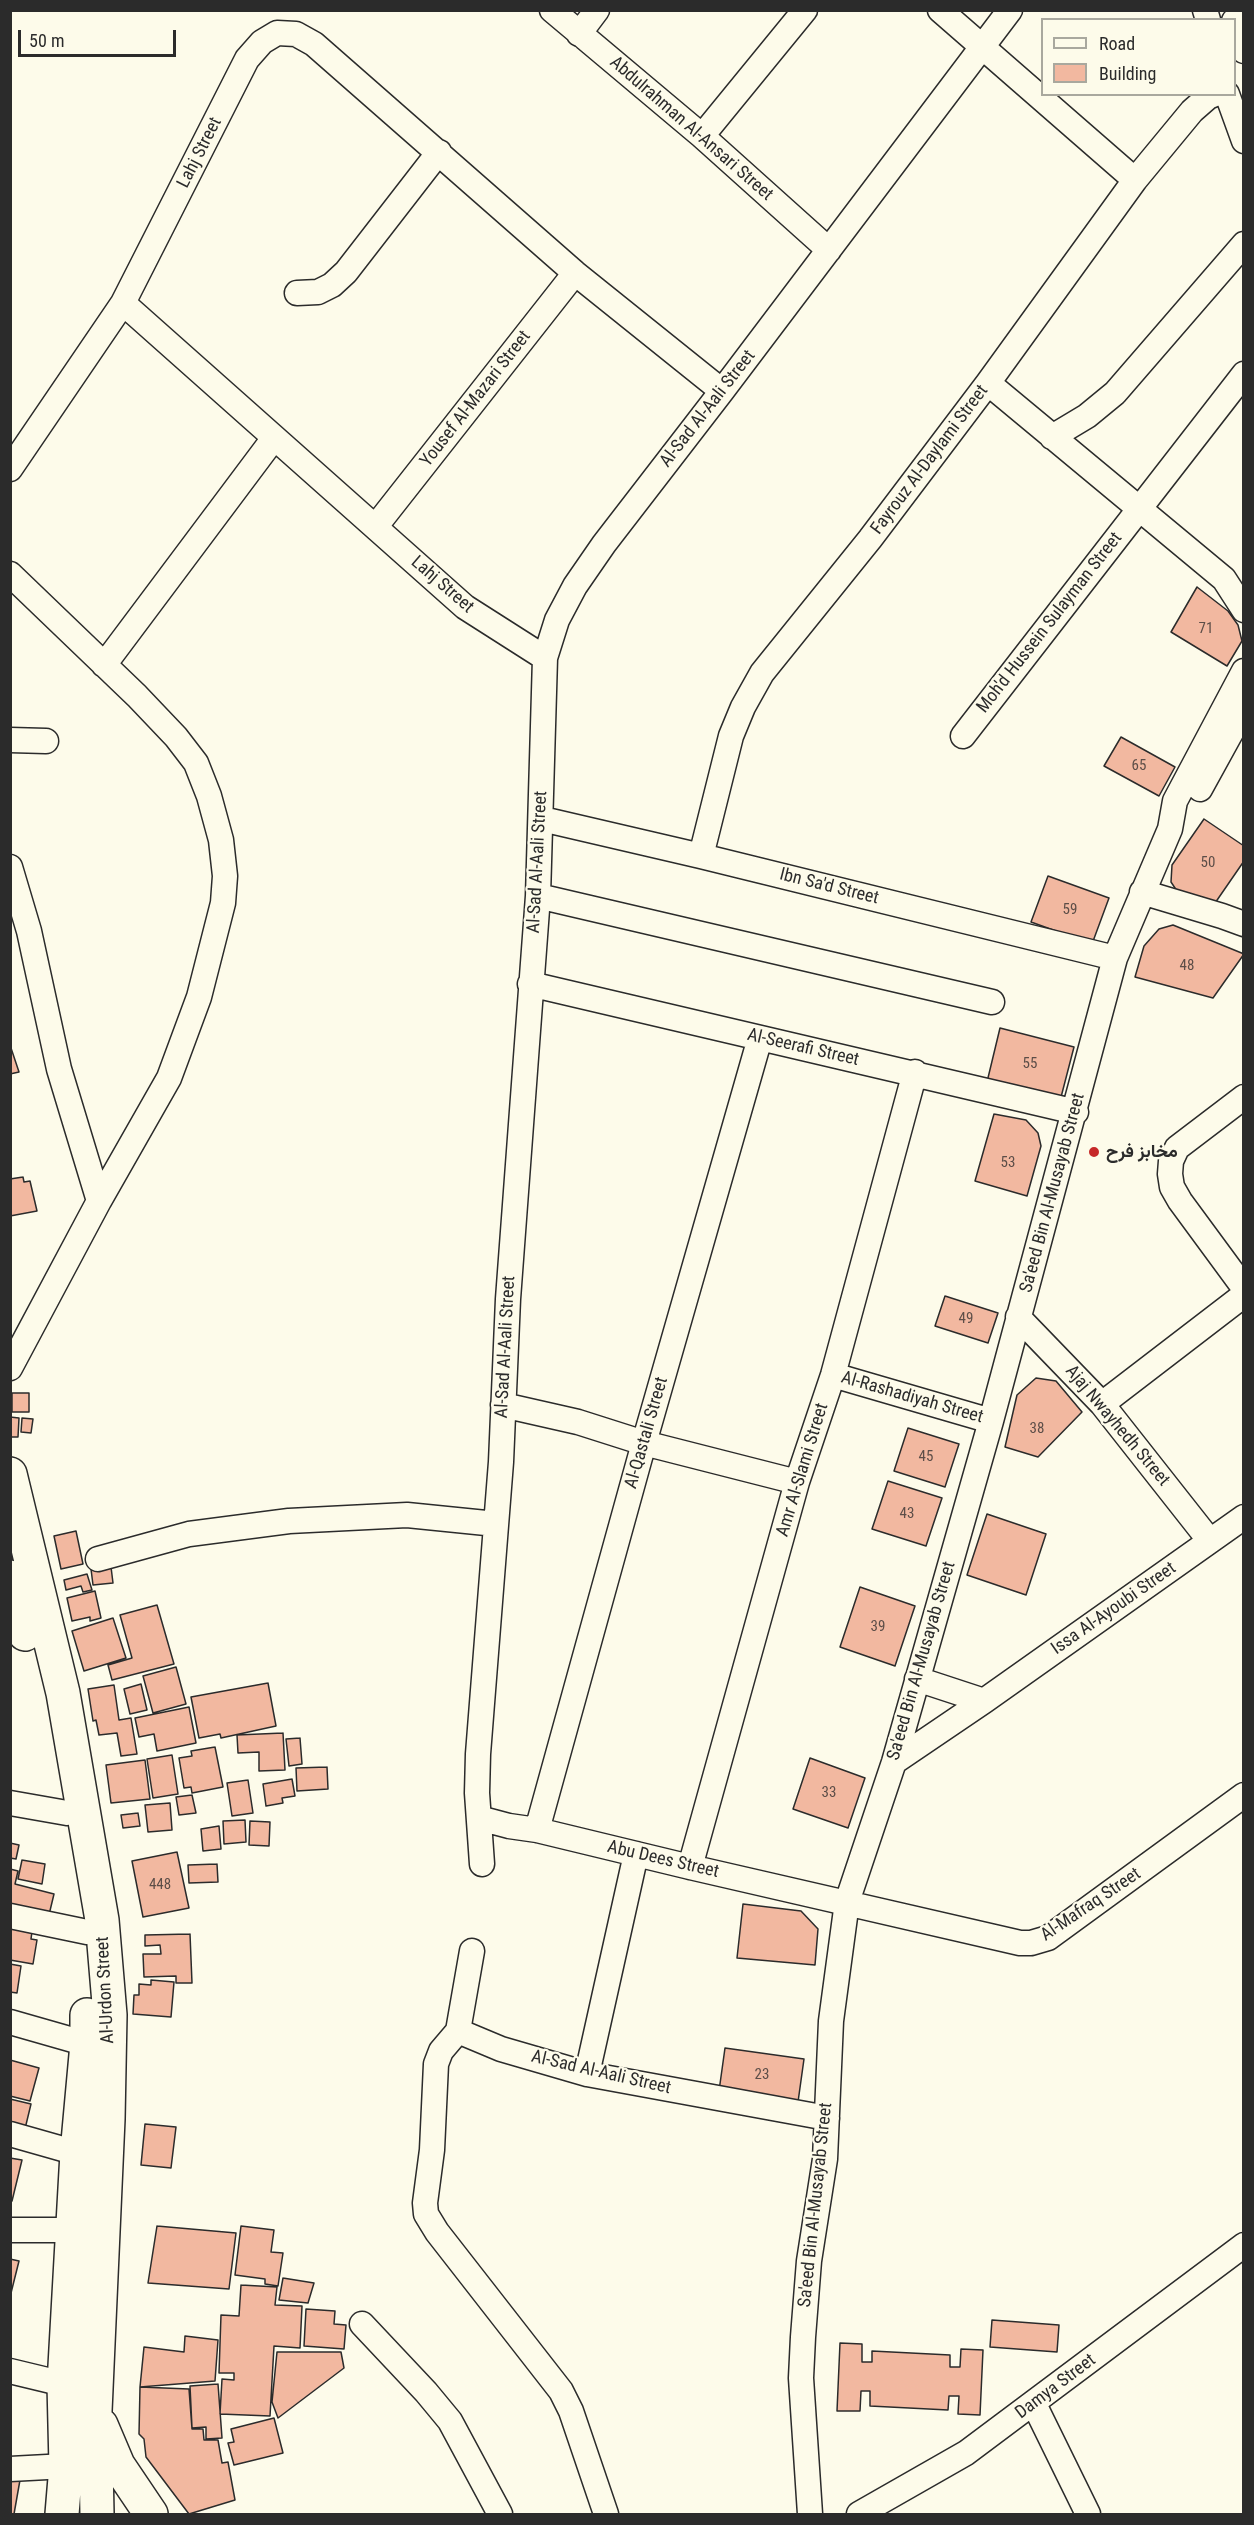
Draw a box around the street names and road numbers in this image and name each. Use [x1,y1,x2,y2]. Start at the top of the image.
street label: Abdulrahman Al-Ansari Street [605,52,777,206]
street label: Lahj Street [173,114,227,192]
street label: Yousef Al-Mazari Street [416,327,536,471]
street label: Al-Sad Al-Aali Street [656,346,760,472]
street label: Fayrouz Al-Daylami Street [867,381,993,539]
street label: Moh'd Hussein Sulayman Street [973,528,1127,718]
street label: Lahj Street [406,552,478,618]
street label: Al-Sad Al-Aali Street [523,790,553,934]
street label: Ibn Sa'd Street [777,864,881,910]
street label: Al-Seerafi Street [745,1025,861,1071]
street label: Sa'eed Bin Al-Musayab Street [1016,1091,1090,1295]
street label: Al-Sad Al-Aali Street [491,1275,521,1419]
street label: Ajaj Nwayhedh Street [1060,1361,1174,1491]
street label: Al-Rashadiyah Street [839,1367,985,1429]
street label: Al-Qastali Street [621,1375,673,1491]
street label: Amr Al-Slami Street [772,1401,834,1539]
street label: Issa Al-Ayoubi Street [1048,1558,1180,1660]
street label: Sa'eed Bin Al-Musayab Street [883,1559,961,1763]
street label: Abu Dees Street [605,1837,721,1883]
street label: Al-Mafraq Street [1037,1864,1145,1946]
street label: Al-Urdon Street [92,1936,120,2044]
street label: Al-Sad Al-Aali Street [529,2046,673,2100]
street label: Sa'eed Bin Al-Musayab Street [794,2101,838,2309]
street label: Damya Street [1012,2350,1100,2424]

